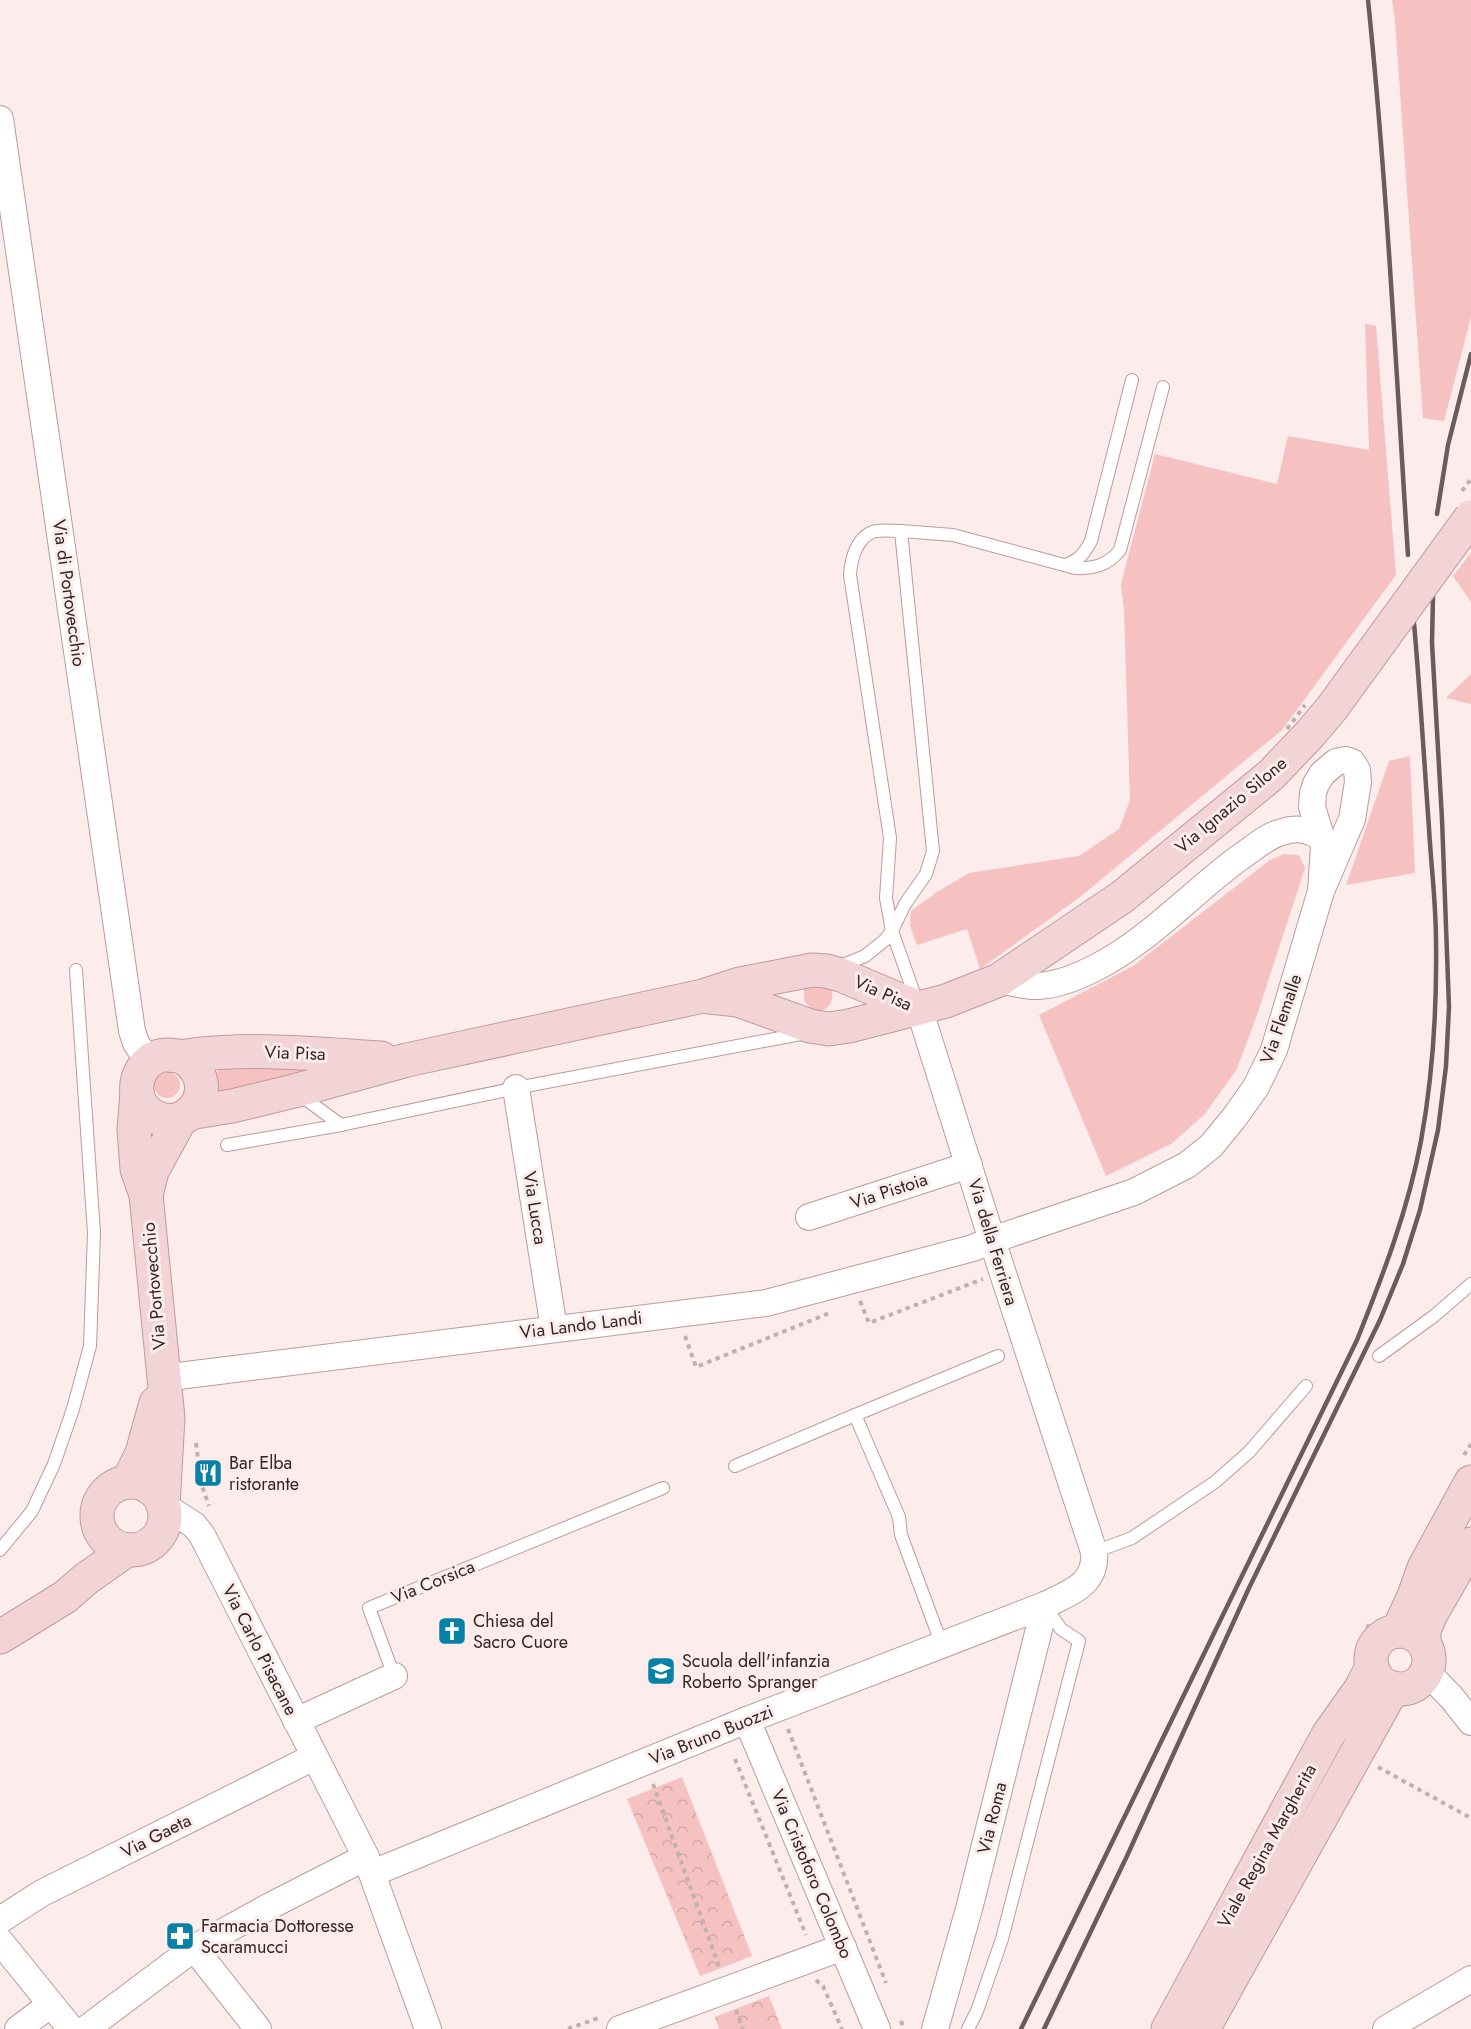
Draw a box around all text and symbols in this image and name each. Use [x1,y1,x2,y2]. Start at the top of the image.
street label: Via di Portovecchio [46,518,92,668]
street label: Via Ignazio Silone [1169,750,1293,860]
street label: Via Pisa [850,969,916,1017]
street label: Via Flemalle [1254,971,1308,1067]
street label: Via Pisa [264,1039,326,1067]
street label: Via Pistoia [847,1166,931,1216]
street label: Via Lucca [516,1170,554,1246]
street label: Via della Ferriera [961,1175,1025,1309]
street label: Via Portovecchio [135,1221,173,1351]
street label: Via Lando Landi [518,1305,644,1345]
place label: Bar Elba ristorante [229,1450,299,1497]
restaurant icon: Bar Elba ristorante [192,1457,224,1489]
street label: Via Corsica [387,1553,479,1611]
street label: Via Carlo Pisacane [216,1580,304,1720]
place label: Chiesa del Sacro Cuore [473,1608,568,1655]
church icon: Chiesa del Sacro Cuore [436,1615,468,1647]
place label: Scuola dell'infanzia Roberto Spranger [682,1648,830,1695]
school or university icon: Scuola dell'infanzia Roberto Spranger [645,1655,677,1687]
street label: Via Bruno Buozzi [645,1698,777,1772]
street label: Viale Regina Margherita [1211,1759,1323,1933]
street label: Via Roma [971,1779,1013,1857]
street label: Via Cristoforo Colombo [765,1785,860,1963]
street label: Via Gaeta [116,1807,196,1865]
place label: Farmacia Dottoresse Scaramucci [201,1913,354,1960]
pharmacy icon: Farmacia Dottoresse Scaramucci [164,1920,196,1952]

